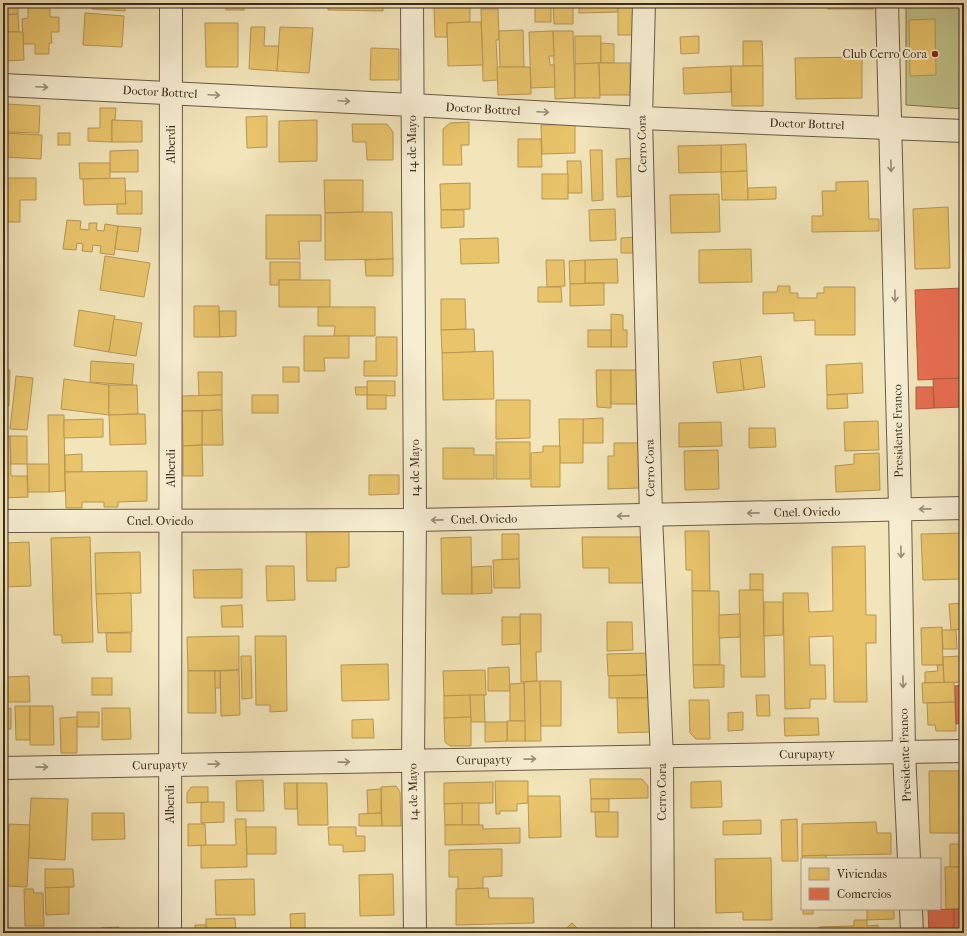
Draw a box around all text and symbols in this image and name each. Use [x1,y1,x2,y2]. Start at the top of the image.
place label: Club Cerro Cora [843,47,927,61]
marker: Club Cerro Cora [930,49,940,59]
one-way arrow [35,83,48,90]
street label: Doctor Bottrel [122,83,199,101]
one-way arrow [207,91,220,99]
one-way arrow [337,98,350,105]
street label: Doctor Bottrel [445,100,522,118]
one-way arrow [536,109,549,116]
street label: 14 de Mayo [405,115,419,173]
street label: Cerro Cora [634,115,650,173]
street label: Doctor Bottrel [769,116,845,132]
street label: Alberdi [164,124,178,164]
one-way arrow [888,159,895,172]
one-way arrow [891,289,899,302]
street label: Presidente Franco [890,384,906,478]
street label: 14 de Mayo [408,439,422,497]
street label: Cerro Cora [642,439,658,497]
street label: Alberdi [164,448,178,488]
street label: Cnel. Oviedo [774,504,840,520]
one-way arrow [919,505,932,512]
one-way arrow [747,509,760,517]
street label: Cnel. Oviedo [451,511,517,527]
one-way arrow [617,512,630,520]
street label: Cnel. Oviedo [127,514,193,528]
one-way arrow [431,516,444,523]
one-way arrow [897,545,905,558]
one-way arrow [899,675,907,688]
street label: Presidente Franco [896,708,914,802]
street label: Curupayty [779,747,836,761]
street label: Curupayty [456,753,513,767]
one-way arrow [523,755,536,763]
street label: Curupayty [132,758,189,772]
one-way arrow [337,758,350,766]
one-way arrow [207,760,220,768]
one-way arrow [35,763,48,771]
street label: 14 de Mayo [405,763,421,821]
street label: Cerro Cora [655,763,669,821]
street label: Alberdi [163,784,177,824]
legend [801,858,941,910]
text: Viviendas [836,867,888,881]
text: Comercios [837,887,892,901]

